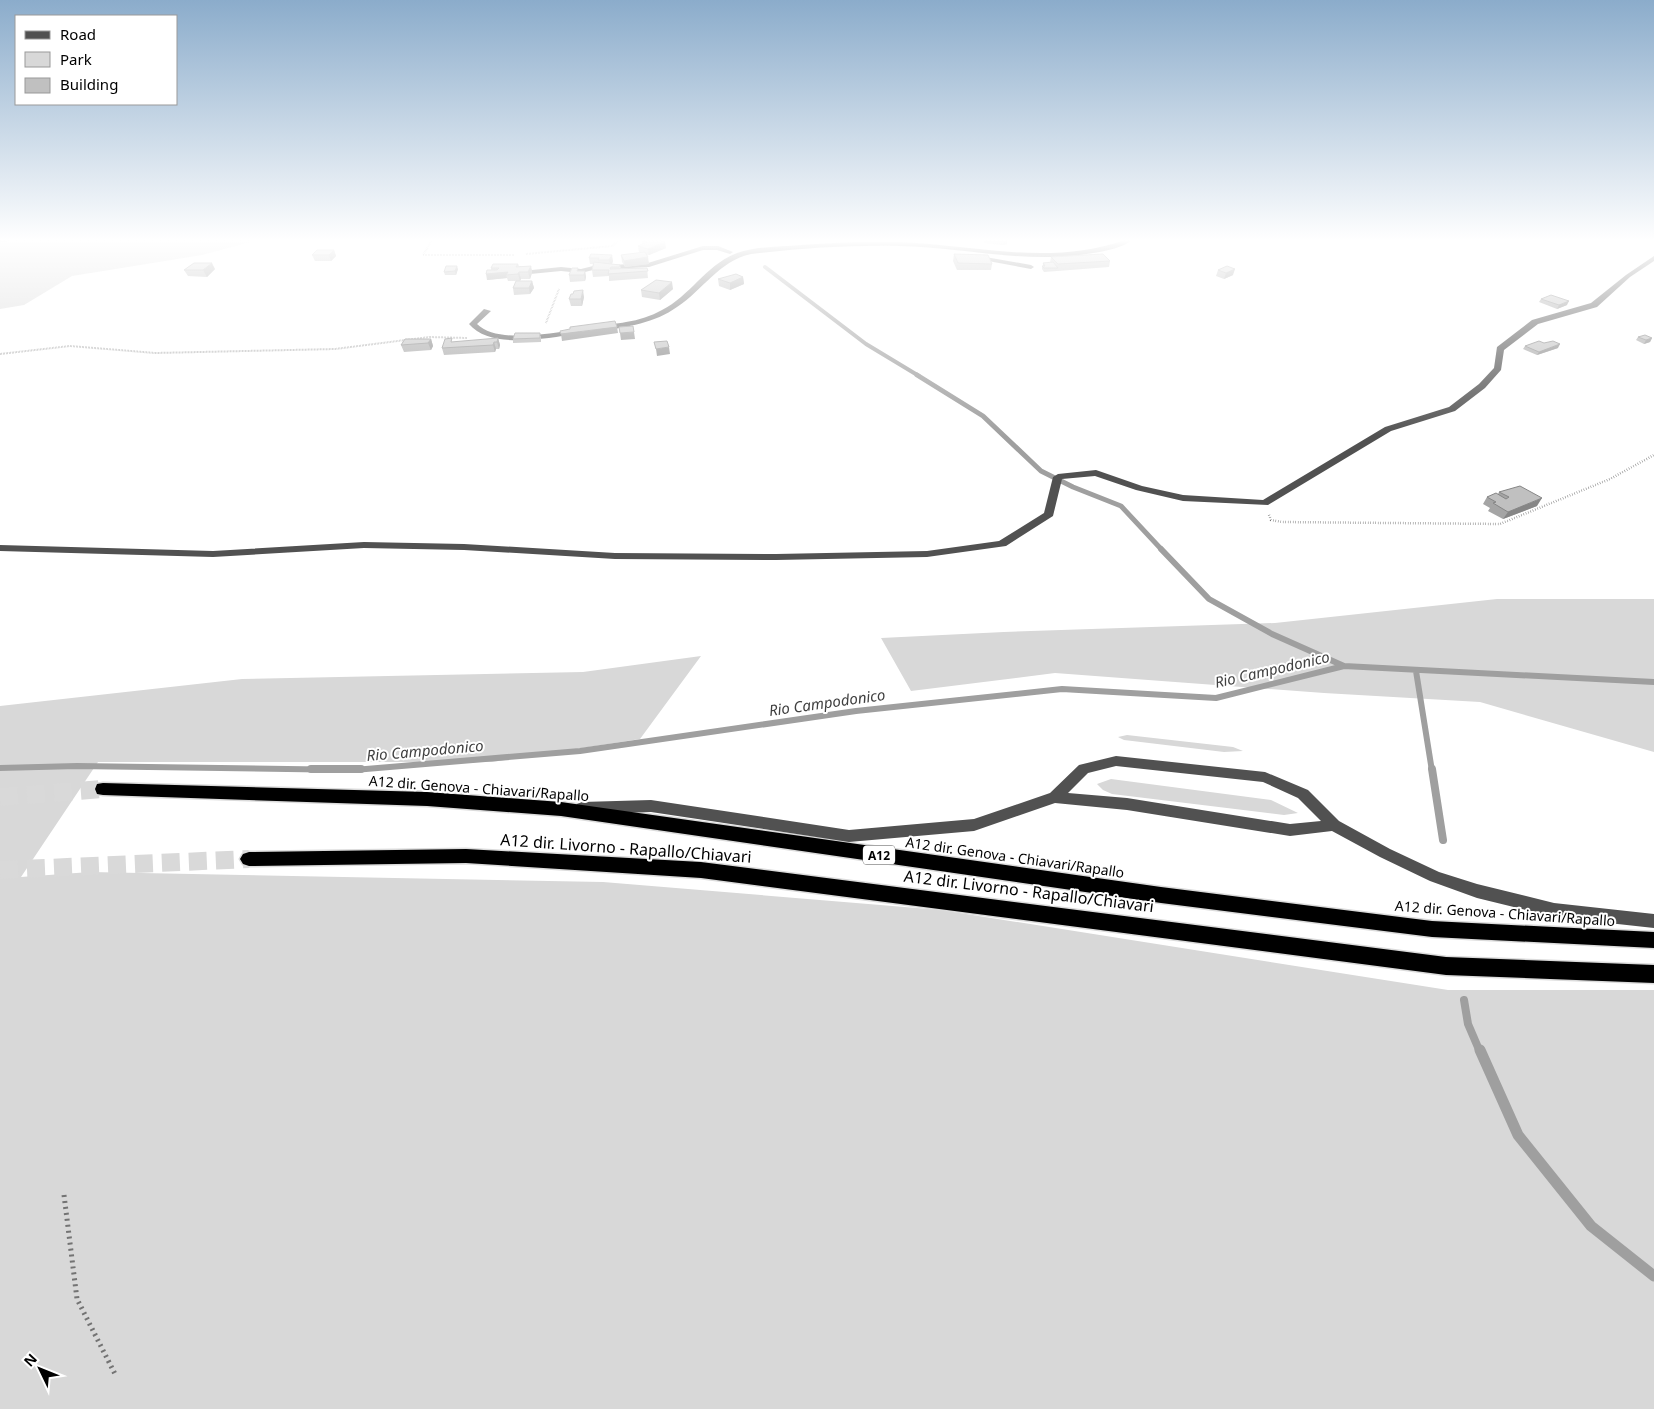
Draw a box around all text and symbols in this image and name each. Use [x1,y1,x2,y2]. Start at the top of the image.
legend [15,15,178,105]
text: Road [60,24,96,44]
text: Park [60,49,92,69]
text: Building [60,74,118,94]
water label: Rio Campodonico [1213,646,1331,692]
water label: Rio Campodonico [768,684,886,720]
water label: Rio Campodonico [366,735,484,765]
street label: A12 dir. Genova - Chiavari/Rapallo [368,771,590,805]
street label: A12 dir. Livorno - Rapallo/Chiavari [500,828,752,868]
street label: A12 dir. Genova - Chiavari/Rapallo [904,832,1126,882]
road number: A12 [863,846,895,864]
street label: A12 dir. Livorno - Rapallo/Chiavari [903,865,1155,917]
street label: A12 dir. Genova - Chiavari/Rapallo [1394,896,1616,930]
north arrow [15,1344,65,1394]
text: N [19,1349,41,1370]

